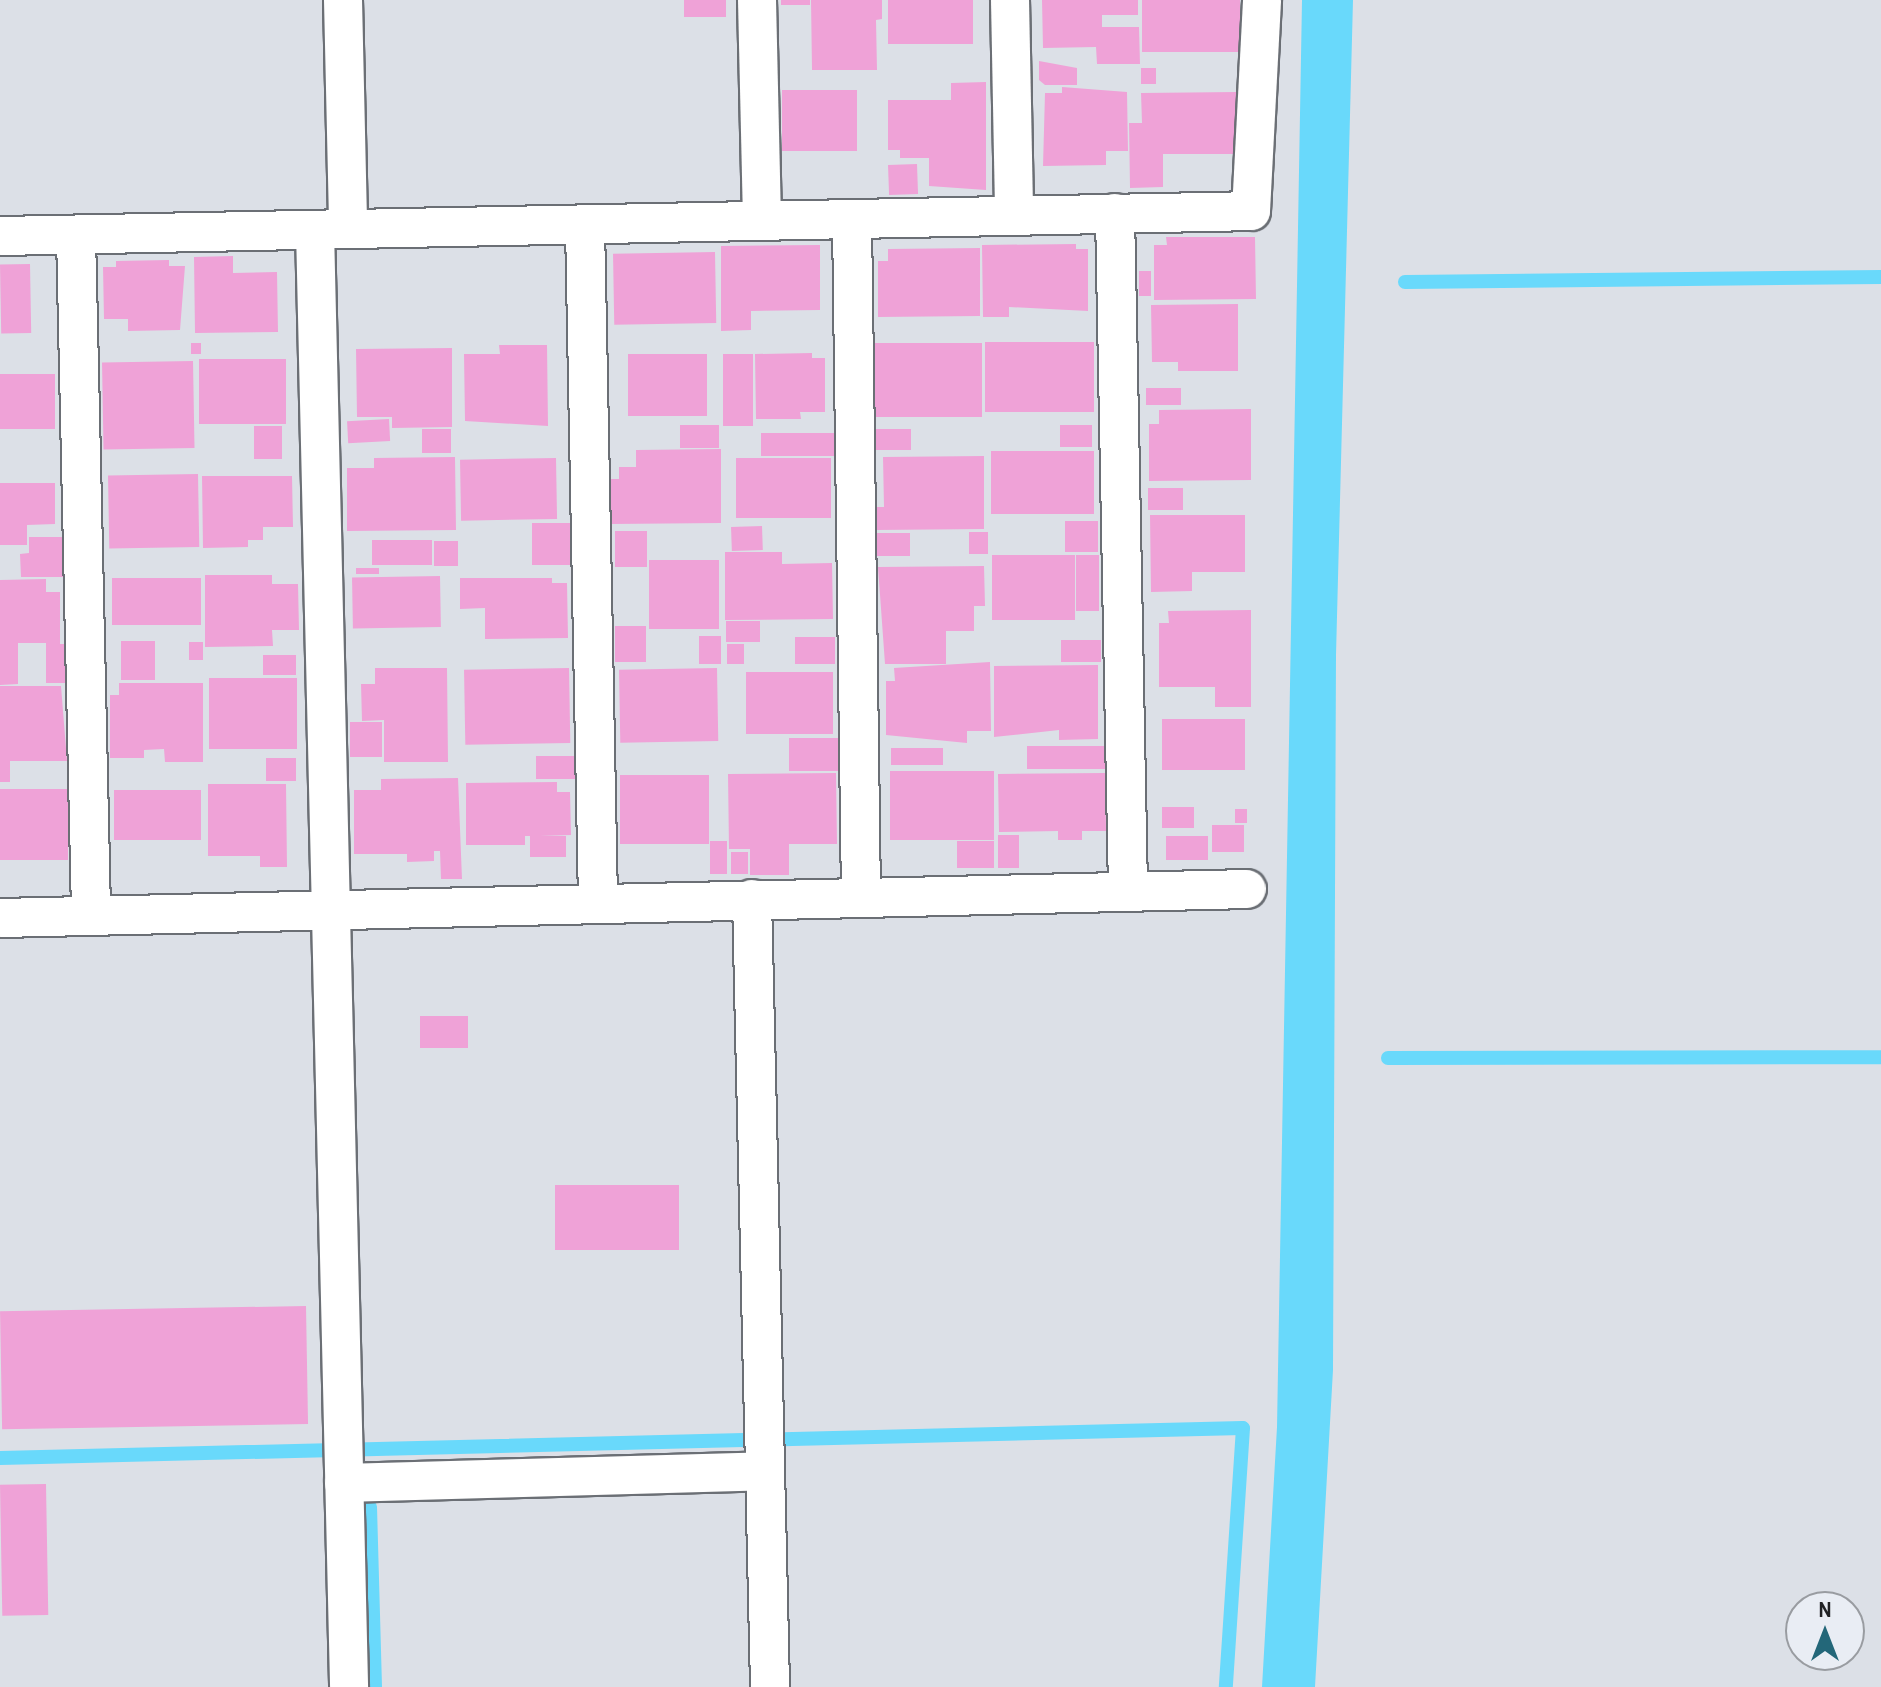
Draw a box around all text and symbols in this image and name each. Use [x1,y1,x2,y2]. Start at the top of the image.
north arrow [1785,1591,1865,1671]
text: N [1818,1594,1832,1624]

